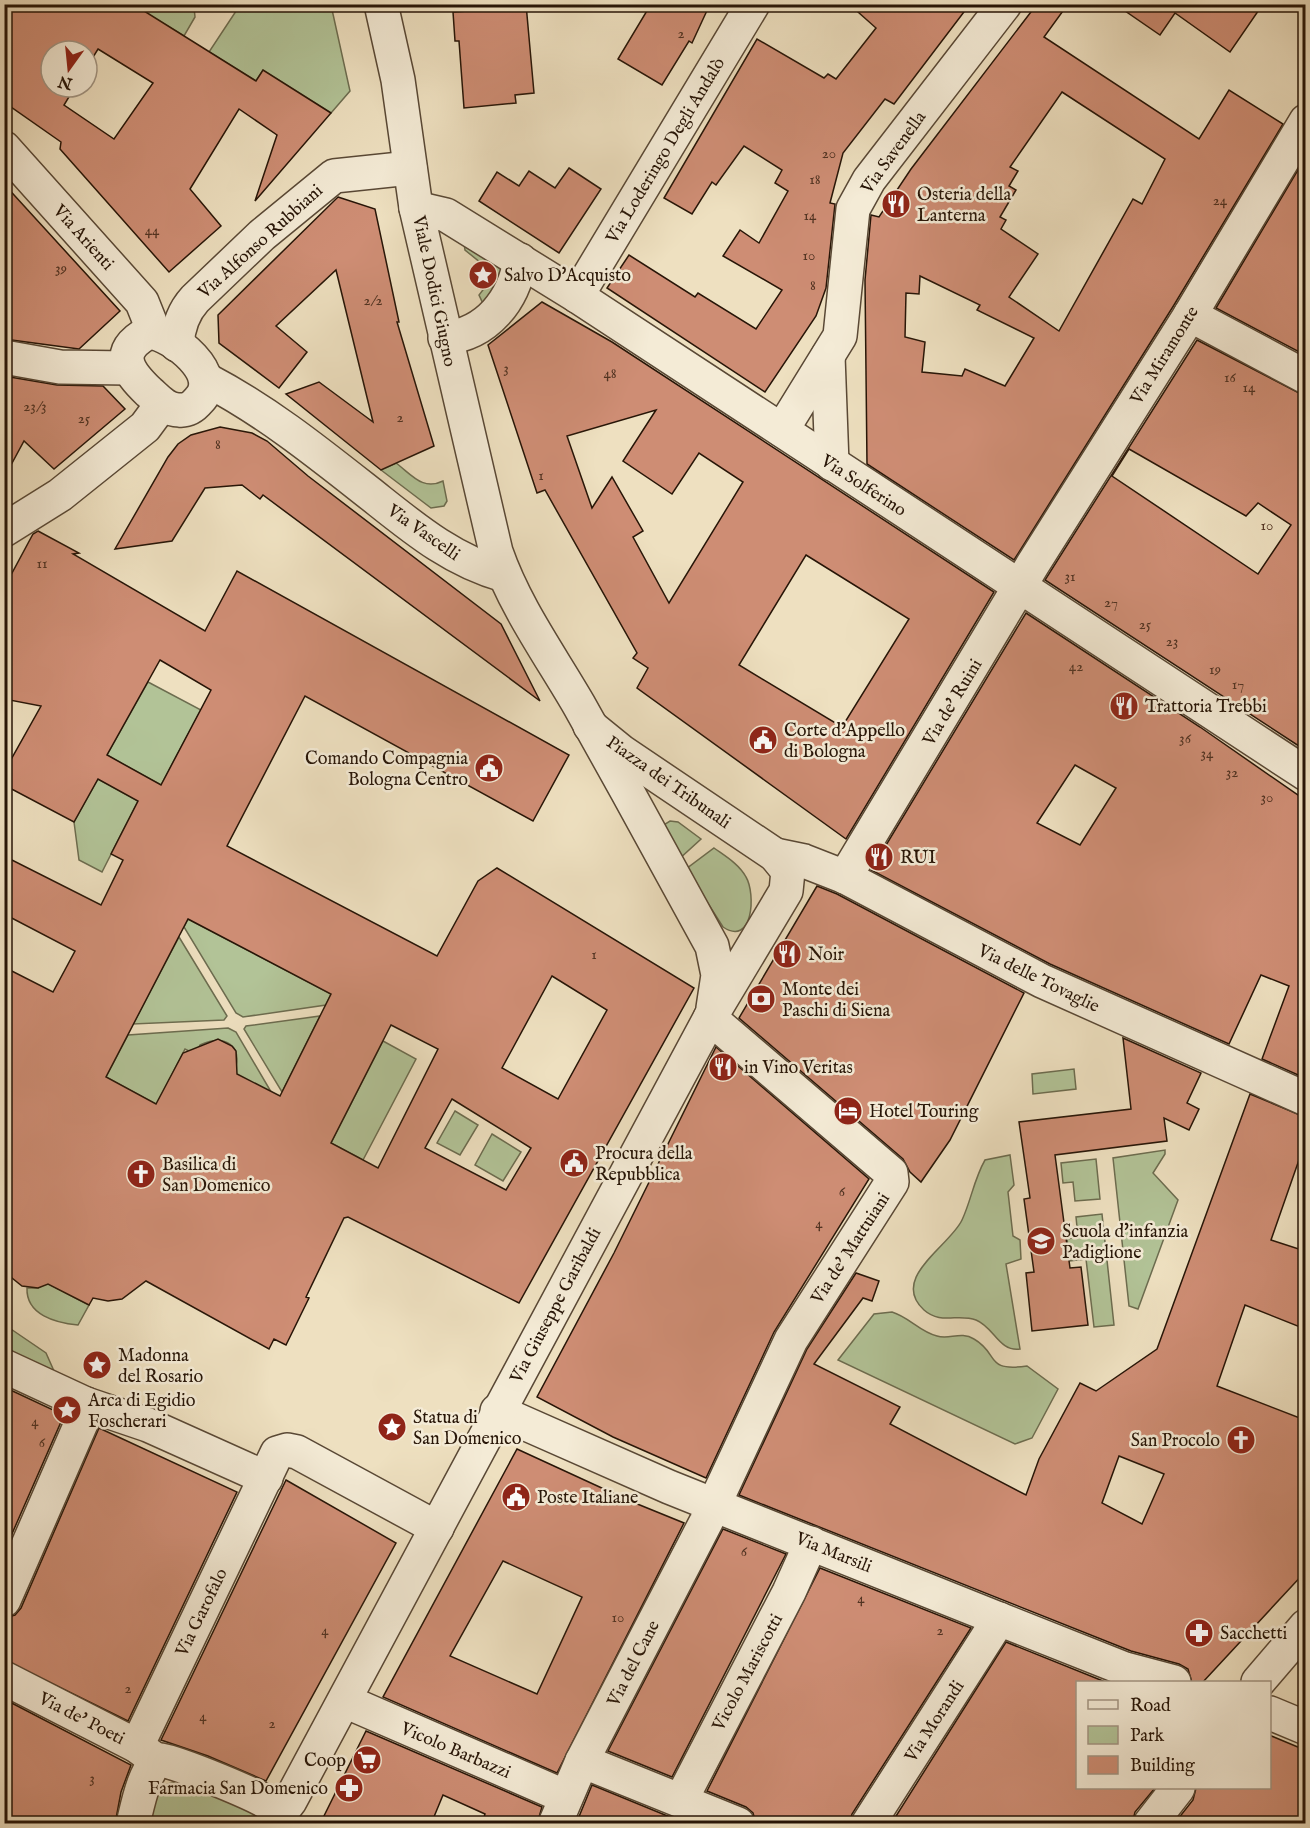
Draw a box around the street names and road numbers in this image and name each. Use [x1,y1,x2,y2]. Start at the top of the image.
street label: Via Loderingo Degli Andalò [601,53,731,249]
street label: Via Savenella [856,107,932,200]
street label: Via Alfonso Rubbiani [193,180,328,305]
street label: Via Arienti [47,200,119,276]
street label: Viale Dodici Giugno [406,213,461,369]
street label: Via Miramonte [1125,302,1205,410]
street label: Via Solferino [815,450,911,523]
street label: Via Vascelli [381,499,464,567]
street label: Via de' Ruini [918,655,988,751]
street label: Piazza dei Tribunali [601,732,735,835]
street label: Via delle Tovaglie [973,940,1103,1019]
street label: Via de' Mattuiani [806,1189,896,1310]
street label: Via Giuseppe Garibaldi [505,1224,607,1388]
street label: Via Marsili [791,1527,875,1579]
street label: Via Garofalo [171,1564,234,1662]
street label: Vicolo Mariscotti [707,1610,789,1736]
street label: Via del Cane [602,1617,666,1711]
street label: Via Morandi [900,1676,970,1768]
street label: Via de' Poeti [33,1687,129,1751]
street label: Vicolo Barbazzi [396,1717,514,1785]

